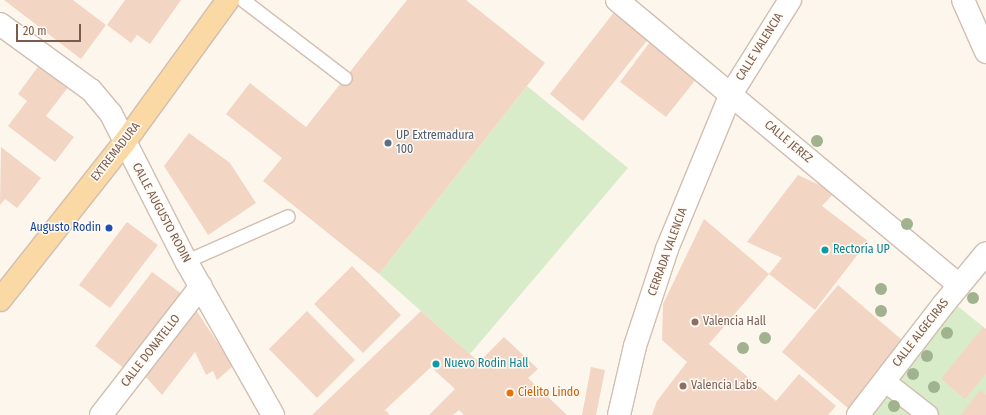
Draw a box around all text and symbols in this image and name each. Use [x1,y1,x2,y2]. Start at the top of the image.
street label: CALLE VALENCIA [733,10,787,84]
scale bar [18,16,83,42]
text: 20 m [23,24,47,38]
street label: CALLE JEREZ [761,118,815,166]
street label: EXTREMADURA [88,120,144,184]
place label: UP Extremadura 100 [396,129,474,157]
marker: UP Extremadura 100 [383,138,393,148]
street label: CALLE AUGUSTO RODIN [129,161,193,265]
street label: CERRADA VALENCIA [645,206,691,298]
place label: Augusto Rodin [30,221,101,235]
marker: Augusto Rodin [104,223,114,233]
place label: Rectoría UP [833,243,890,257]
marker: Rectoría UP [820,245,830,255]
street label: CALLE ALGECIRAS [890,296,952,370]
street label: CALLE DONATELLO [118,312,184,390]
place label: Valencia Hall [703,315,766,329]
marker: Valencia Hall [690,317,700,327]
place label: Nuevo Rodin Hall [444,357,529,371]
marker: Nuevo Rodin Hall [431,359,441,369]
place label: Valencia Labs [691,379,757,393]
marker: Valencia Labs [678,381,688,391]
place label: Cielito Lindo [518,386,580,400]
marker: Cielito Lindo [505,388,515,398]

